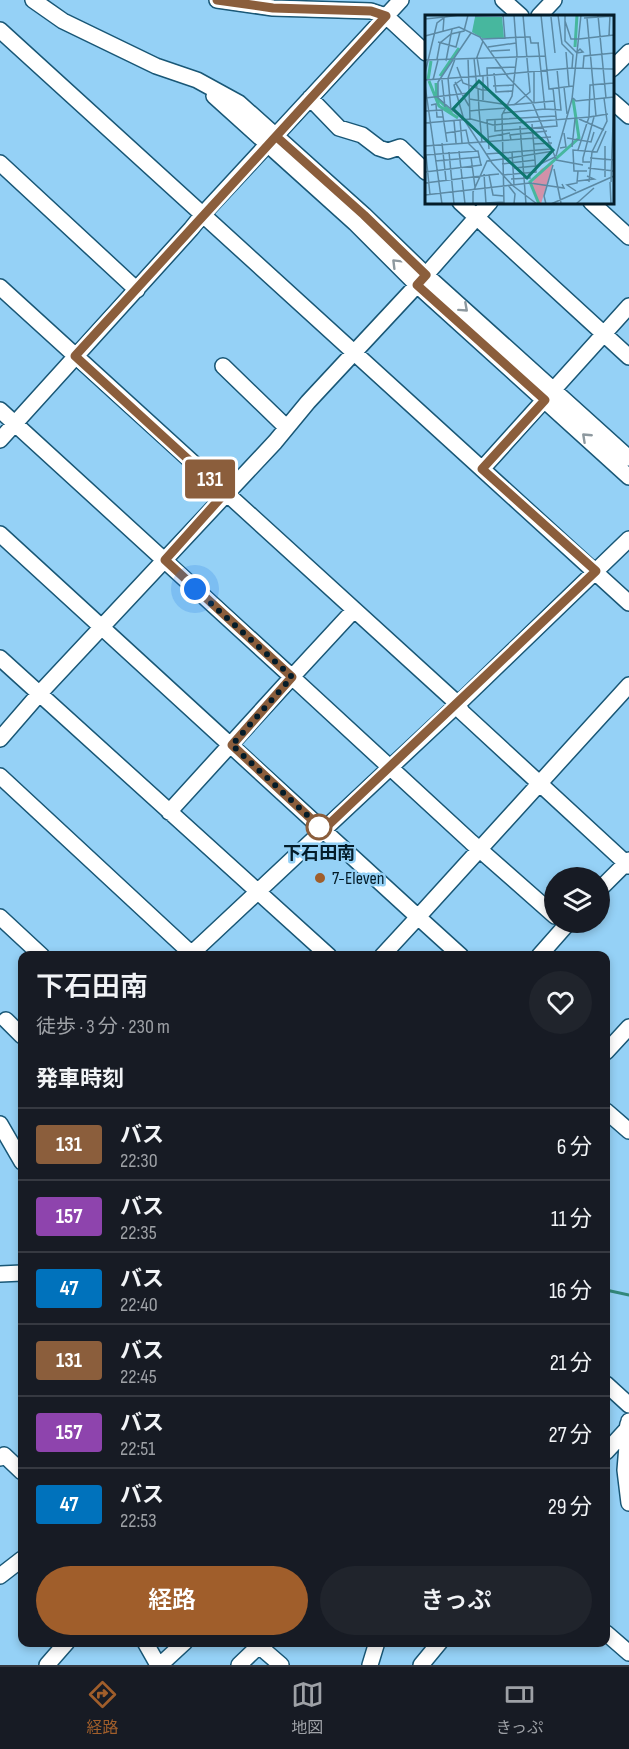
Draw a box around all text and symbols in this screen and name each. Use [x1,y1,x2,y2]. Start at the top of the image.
inset map [425,15,614,204]
one-way arrow [392,260,403,271]
one-way arrow [457,301,468,312]
one-way arrow [582,434,593,445]
line badge: 131 [176,460,244,498]
text: 131 [197,467,223,492]
your location [180,574,210,604]
marker: 下石田南 [306,814,332,840]
place label: 下石田南 [283,843,355,864]
map controls [544,867,610,933]
button: layers [544,867,610,933]
place label: 7-Eleven [332,868,385,889]
marker: 7-Eleven [313,871,327,885]
text: 下石田南 [36,971,148,1004]
button: heart [529,971,592,1034]
text: 徒歩 · 3 分 · 230 m [36,1015,170,1039]
text: 発車時刻 [36,1066,124,1093]
text: バス [120,1122,164,1149]
text: 131 [56,1132,82,1157]
text: 6 分 [557,1134,592,1161]
text: 22:30 [120,1149,158,1173]
text: バス [120,1194,164,1221]
text: 157 [56,1204,82,1229]
text: 11 分 [551,1206,592,1233]
text: 22:35 [120,1221,157,1245]
text: バス [120,1266,164,1293]
text: 47 [60,1276,78,1301]
text: 16 分 [549,1278,592,1305]
text: 22:40 [120,1293,158,1317]
text: バス [120,1338,164,1365]
text: 131 [56,1348,82,1373]
text: 21 分 [550,1350,592,1377]
text: 22:45 [120,1365,157,1389]
text: バス [120,1410,164,1437]
text: 157 [56,1420,82,1445]
text: 27 分 [549,1422,592,1449]
text: 22:51 [120,1437,155,1461]
text: バス [120,1482,164,1509]
text: 47 [60,1492,78,1517]
text: 29 分 [548,1494,592,1521]
text: 22:53 [120,1509,157,1533]
button: 経路 [36,1566,308,1635]
button: きっぷ [320,1566,592,1635]
tab: 経路 [86,1678,119,1738]
tab: 地図 [291,1678,324,1738]
tab: きっぷ [496,1678,543,1738]

